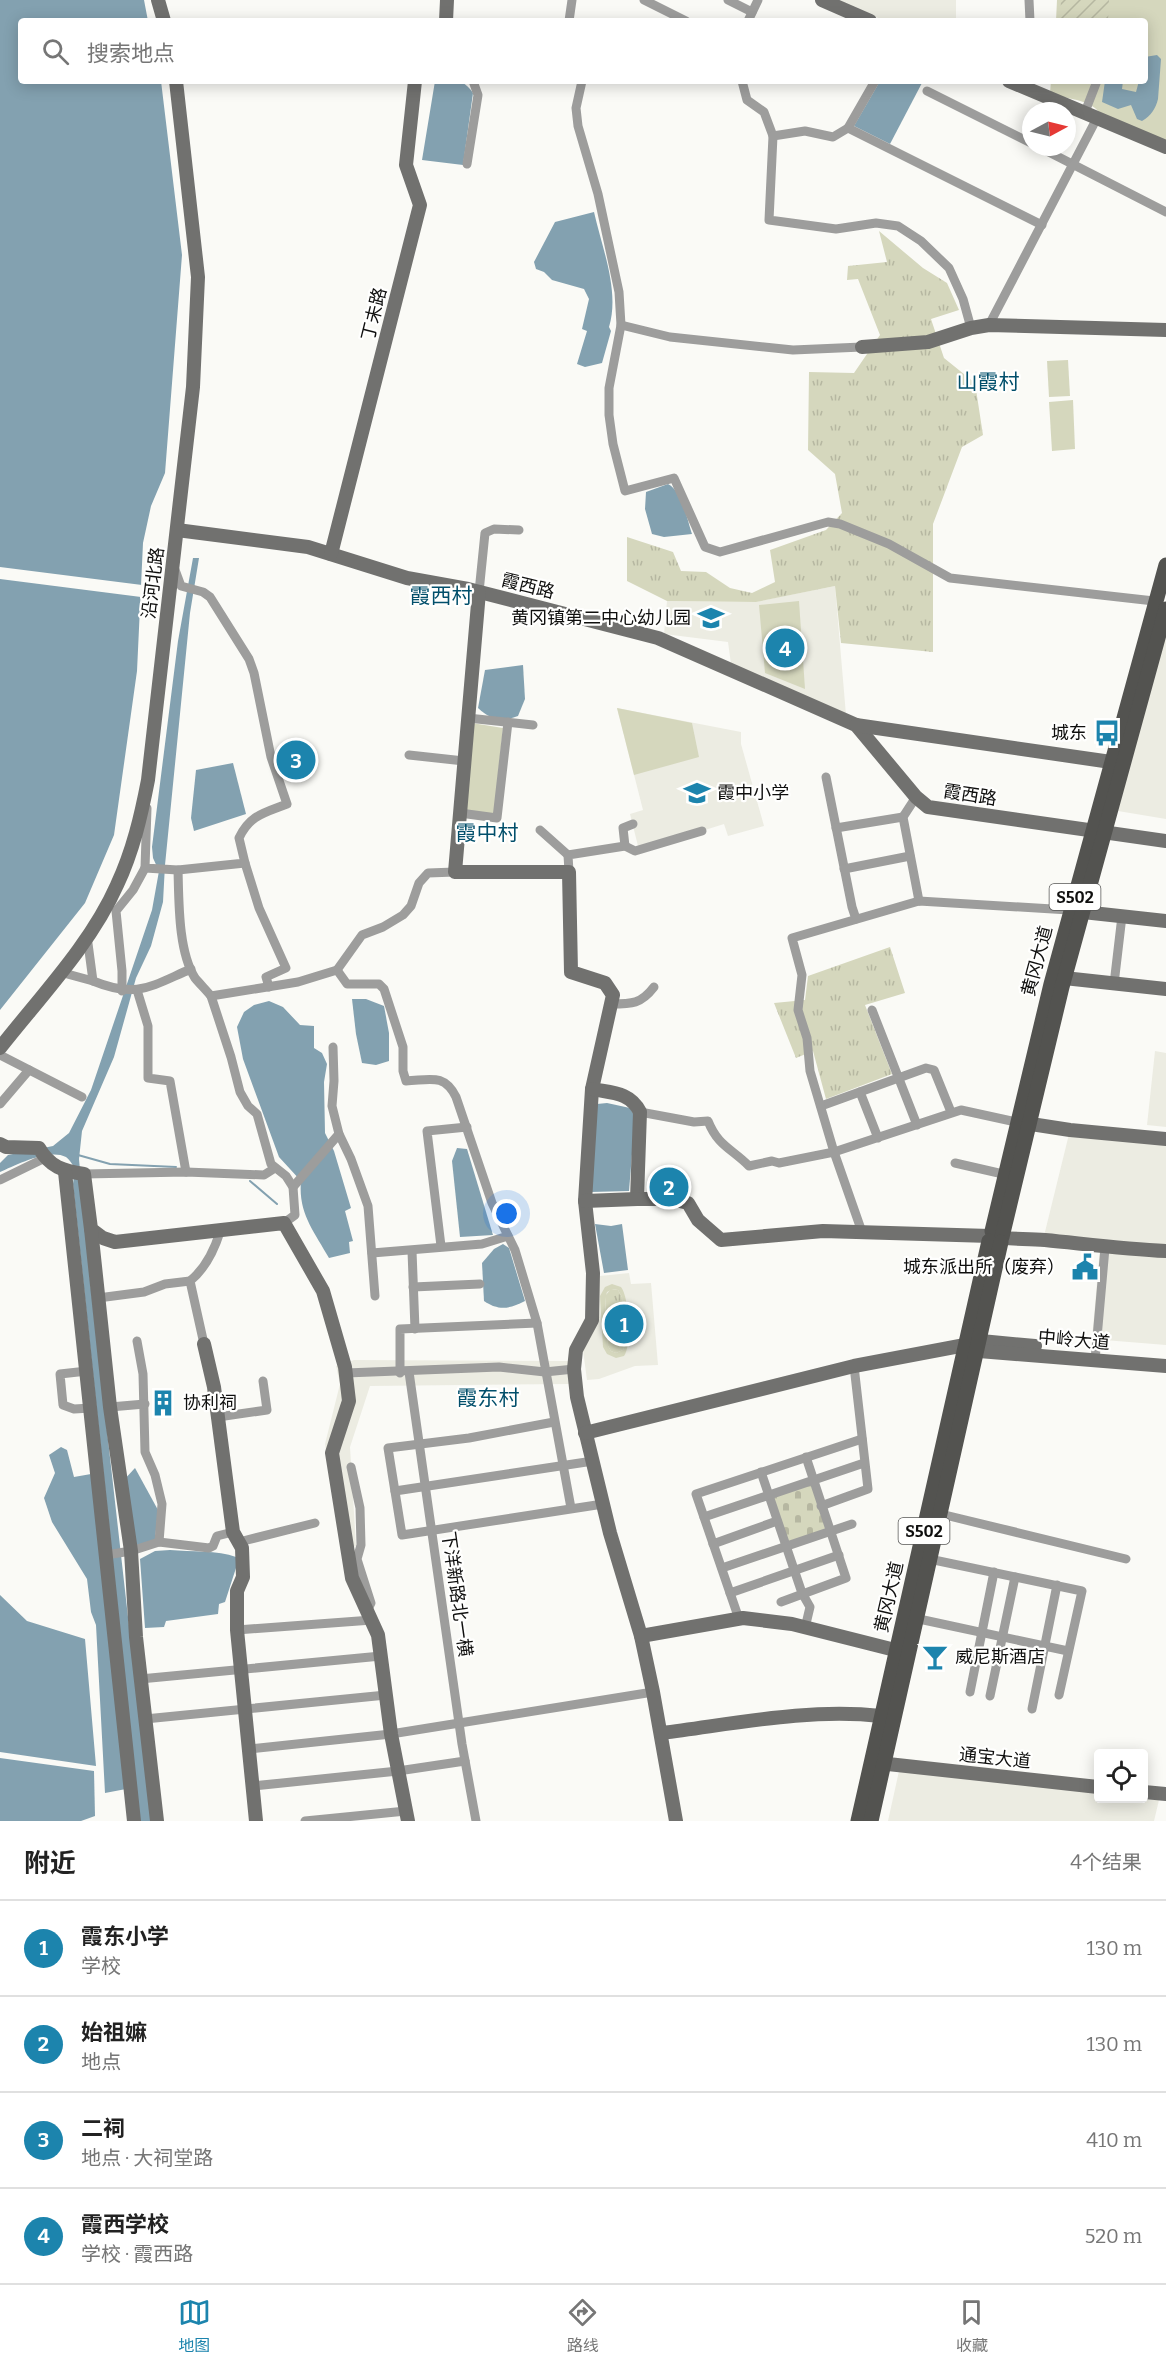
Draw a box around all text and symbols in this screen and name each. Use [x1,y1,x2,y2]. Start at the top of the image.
search box [18,18,1148,84]
icon: search [39,35,72,68]
text: 搜索地点 [87,40,175,67]
north arrow [1022,102,1076,156]
street label: 丁未路 [357,285,391,343]
district label: 山霞村 [957,369,1020,395]
street label: 沿河北路 [138,546,168,620]
street label: 霞西路 [499,569,557,603]
district label: 霞西村 [410,583,473,609]
school or university icon: 黄冈镇第二中心幼儿园 [696,603,726,633]
place label: 黄冈镇第二中心幼儿园 [511,607,691,629]
pin: 4 [766,626,804,670]
bus stop icon: 城东 [1092,718,1122,748]
place label: 城东 [1051,722,1087,744]
pin: 3 [276,738,316,783]
school or university icon: 霞中小学 [682,778,712,808]
street label: 霞西路 [942,780,998,810]
place label: 霞中小学 [717,782,789,804]
district label: 霞中村 [456,820,519,846]
road number: S502 [1050,884,1100,910]
street label: 黄冈大道 [1017,923,1057,999]
pin: 2 [650,1164,688,1210]
your location [492,1199,521,1228]
public building icon: 城东派出所（废弃） [1070,1252,1100,1282]
place label: 城东派出所（废弃） [903,1256,1065,1278]
pin: 1 [604,1302,644,1346]
street label: 中岭大道 [1037,1326,1111,1354]
district label: 霞东村 [457,1385,520,1411]
building icon: 协利祠 [148,1388,178,1418]
place label: 协利祠 [183,1392,237,1414]
road number: S502 [898,1518,950,1544]
street label: 下洋新路北一横 [437,1530,477,1658]
street label: 黄冈大道 [870,1559,908,1635]
bar icon: 威尼斯酒店 [920,1642,950,1672]
place label: 威尼斯酒店 [955,1646,1045,1668]
street label: 通宝大道 [958,1743,1032,1773]
map controls [1094,1749,1148,1803]
button: locate [1094,1749,1148,1803]
text: 附近 [24,1848,76,1879]
text: 4个结果 [1070,1850,1142,1874]
text: 霞东小学 [81,1923,169,1950]
text: 1 [39,1936,48,1960]
text: 130 m [1087,1936,1142,1960]
text: 学校 [81,1954,121,1978]
text: 始祖嫲 [81,2019,147,2046]
text: 2 [38,2032,49,2056]
text: 130 m [1087,2032,1142,2056]
text: 地点 [81,2050,121,2074]
text: 二祠 [81,2115,125,2142]
text: 3 [38,2128,49,2152]
text: 410 m [1086,2128,1142,2152]
text: 地点 · 大祠堂路 [81,2146,213,2170]
text: 霞西学校 [81,2211,169,2238]
text: 4 [37,2224,50,2248]
text: 520 m [1085,2224,1142,2248]
text: 学校 · 霞西路 [81,2242,193,2266]
tab: 地图 [178,2296,211,2356]
tab: 路线 [566,2296,599,2356]
tab: 收藏 [955,2296,988,2356]

